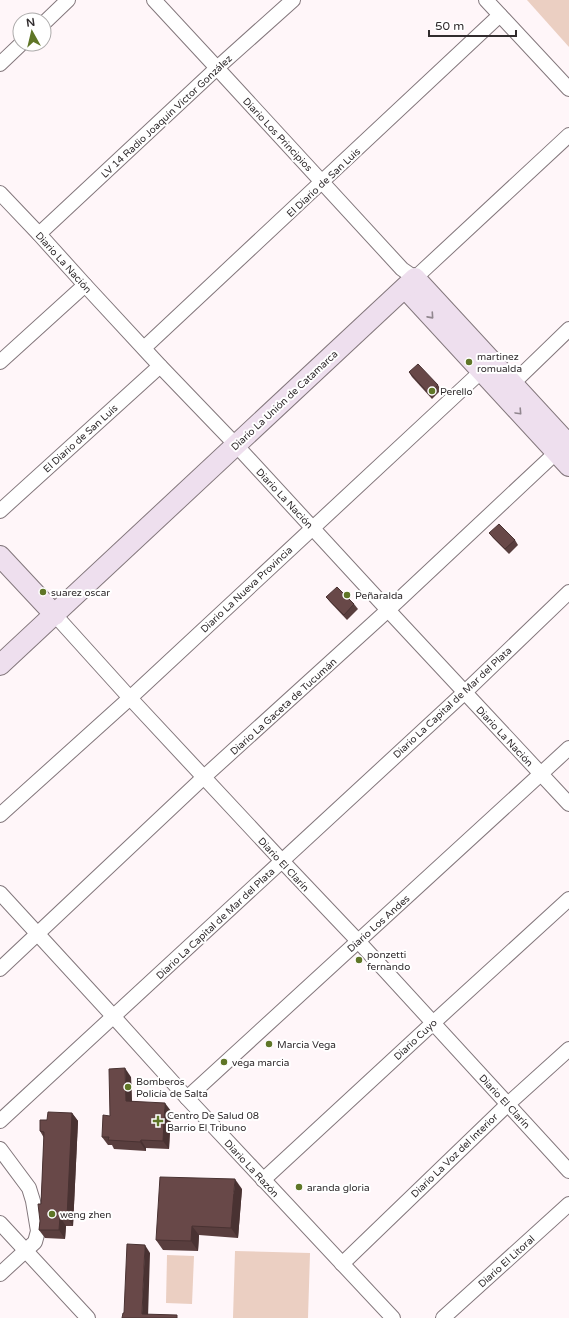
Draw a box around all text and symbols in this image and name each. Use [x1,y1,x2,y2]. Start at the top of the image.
north arrow [12,12,52,52]
scale bar [429,12,516,38]
text: N [25,16,36,30]
text: 50 m [435,19,464,33]
street label: LV 14 Radio Joaquín Víctor González [99,53,235,181]
street label: Diario Los Principios [240,95,315,174]
street label: El Diario de San Luis [284,145,363,220]
street label: Diario La Nación [33,230,94,296]
one-way arrow [426,312,433,319]
street label: Diario La Unión de Catamarca [229,348,340,453]
place label: martinez romualda [477,351,522,375]
marker: martinez romualda [464,357,474,367]
marker: Perello [427,386,437,396]
place label: Perello [440,386,473,398]
street label: El Diario de San Luis [41,402,121,475]
one-way arrow [514,407,522,415]
street label: Diario La Nación [253,466,315,531]
street label: Diario La Nueva Provincia [198,544,295,635]
marker: suarez oscar [38,587,48,597]
place label: suarez oscar [51,587,110,599]
marker: Peñaralda [342,590,352,600]
place label: Peñaralda [355,590,403,602]
street label: Diario La Capital de Mar del Plata [391,645,514,761]
street label: Diario La Gaceta de Tucumán [228,656,339,758]
street label: Diario La Nación [473,704,535,769]
street label: Diario El Clarín [255,835,311,894]
street label: Diario La Capital de Mar del Plata [154,866,277,982]
street label: Diario Los Andes [345,892,413,955]
place label: ponzetti fernando [367,949,410,973]
marker: ponzetti fernando [354,955,364,965]
street label: Diario Cuyo [392,1017,440,1063]
marker: Marcia Vega [264,1039,274,1049]
place label: Marcia Vega [277,1039,336,1051]
marker: vega marcia [219,1057,229,1067]
place label: vega marcia [232,1057,289,1069]
street label: Diario El Clarín [476,1072,532,1131]
place label: Bomberos Policía de Salta [136,1076,208,1100]
marker: Bomberos Policía de Salta [123,1082,133,1092]
place label: Centro De Salud 08 Barrio El Tribuno [167,1110,259,1134]
street label: Diario La Voz del Interior [409,1111,501,1200]
marker: Centro De Salud 08 Barrio El Tribuno [152,1115,164,1127]
street label: Diario La Razón [222,1137,281,1200]
marker: aranda gloria [294,1182,304,1192]
place label: aranda gloria [307,1182,370,1194]
marker: weng zhen [47,1209,57,1219]
place label: weng zhen [60,1209,111,1221]
street label: Diario El Litoral [476,1233,537,1290]

